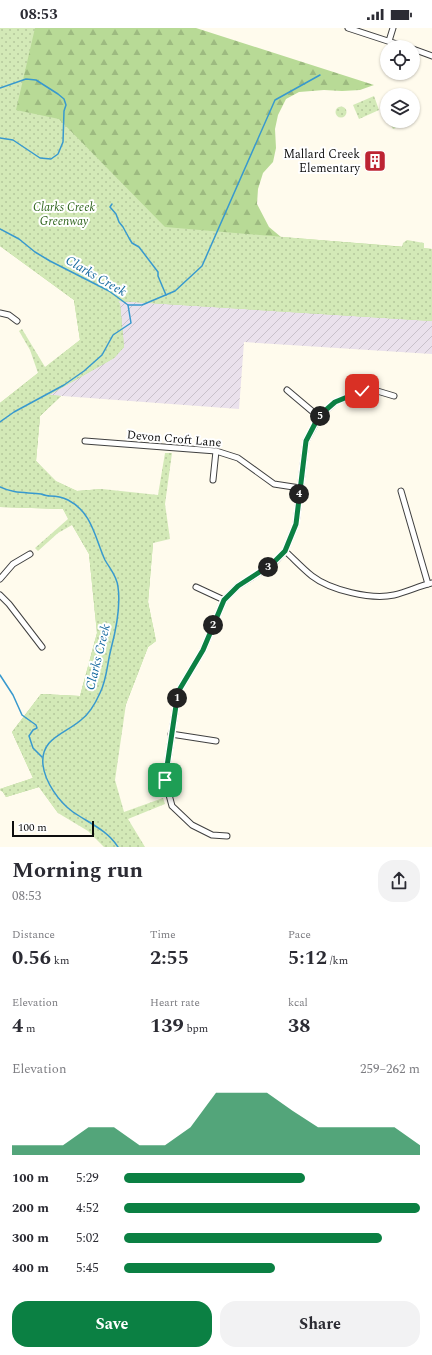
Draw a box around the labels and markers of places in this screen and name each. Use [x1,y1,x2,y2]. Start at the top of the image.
place label: Mallard Creek Elementary [283,145,361,178]
building icon: Mallard Creek Elementary [362,148,388,174]
pin [345,374,379,408]
pin: 5 [310,406,330,426]
pin: 4 [289,484,309,504]
pin: 3 [258,557,278,577]
pin: 2 [203,615,223,635]
pin: 1 [167,688,187,708]
pin [148,763,182,797]

